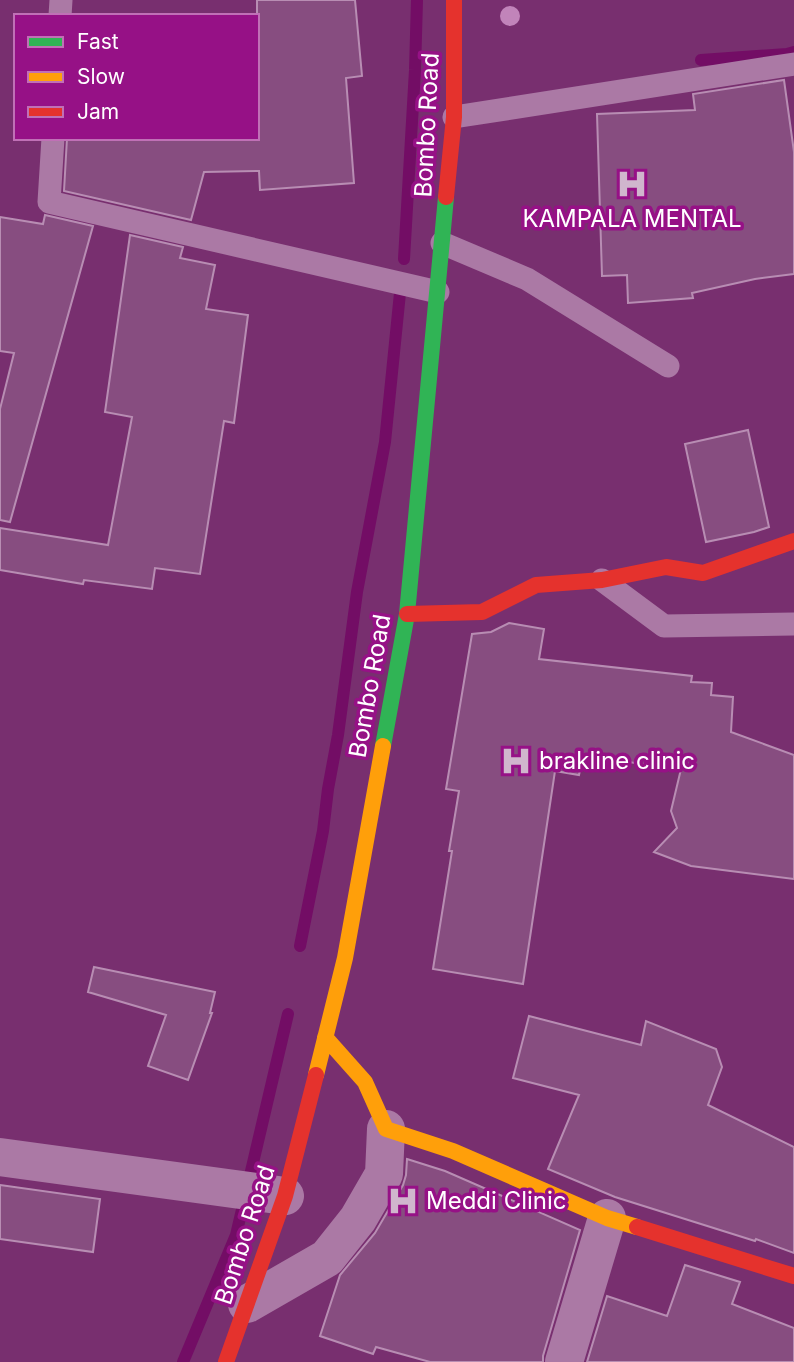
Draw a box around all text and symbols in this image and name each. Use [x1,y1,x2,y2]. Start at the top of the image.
legend [14,14,259,140]
text: Fast [77,29,119,54]
street label: Bombo Road [408,52,445,198]
text: Slow [77,64,125,89]
text: Jam [77,99,119,124]
hospital icon: KAMPALA MENTAL [615,167,649,201]
place label: KAMPALA MENTAL [522,204,742,233]
street label: Bombo Road [343,612,396,760]
hospital icon: brakline clinic [499,744,533,778]
place label: brakline clinic [539,746,695,775]
street label: Bombo Road [208,1161,281,1308]
hospital icon: Meddi Clinic [386,1184,420,1218]
place label: Meddi Clinic [426,1186,566,1215]

